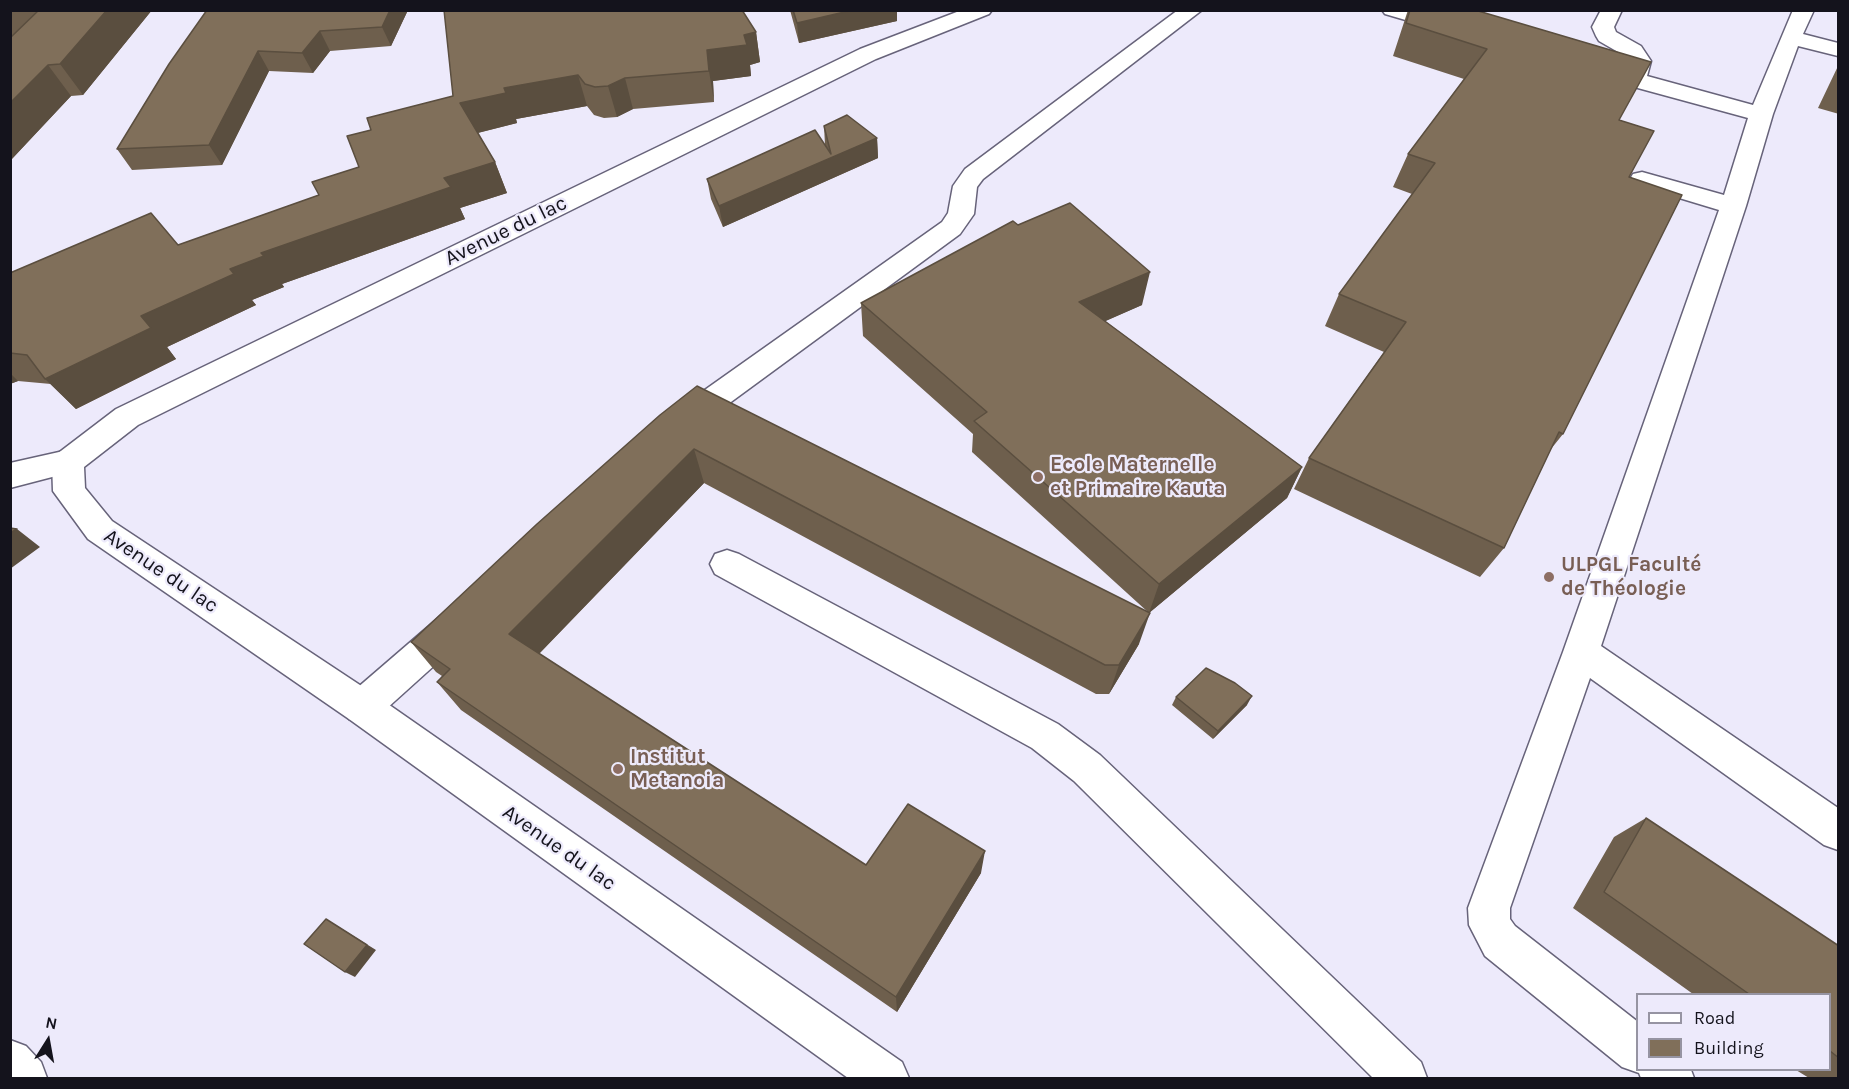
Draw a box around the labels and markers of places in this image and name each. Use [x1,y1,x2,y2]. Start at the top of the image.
place label: Ecole Maternelle et Primaire Kauta [1050,452,1226,502]
marker: Ecole Maternelle et Primaire Kauta [1031,470,1045,484]
place label: ULPGL Faculté de Théologie [1561,552,1701,602]
marker: ULPGL Faculté de Théologie [1542,570,1556,584]
place label: Institut Metanoia [630,744,724,794]
marker: Institut Metanoia [611,762,625,776]

